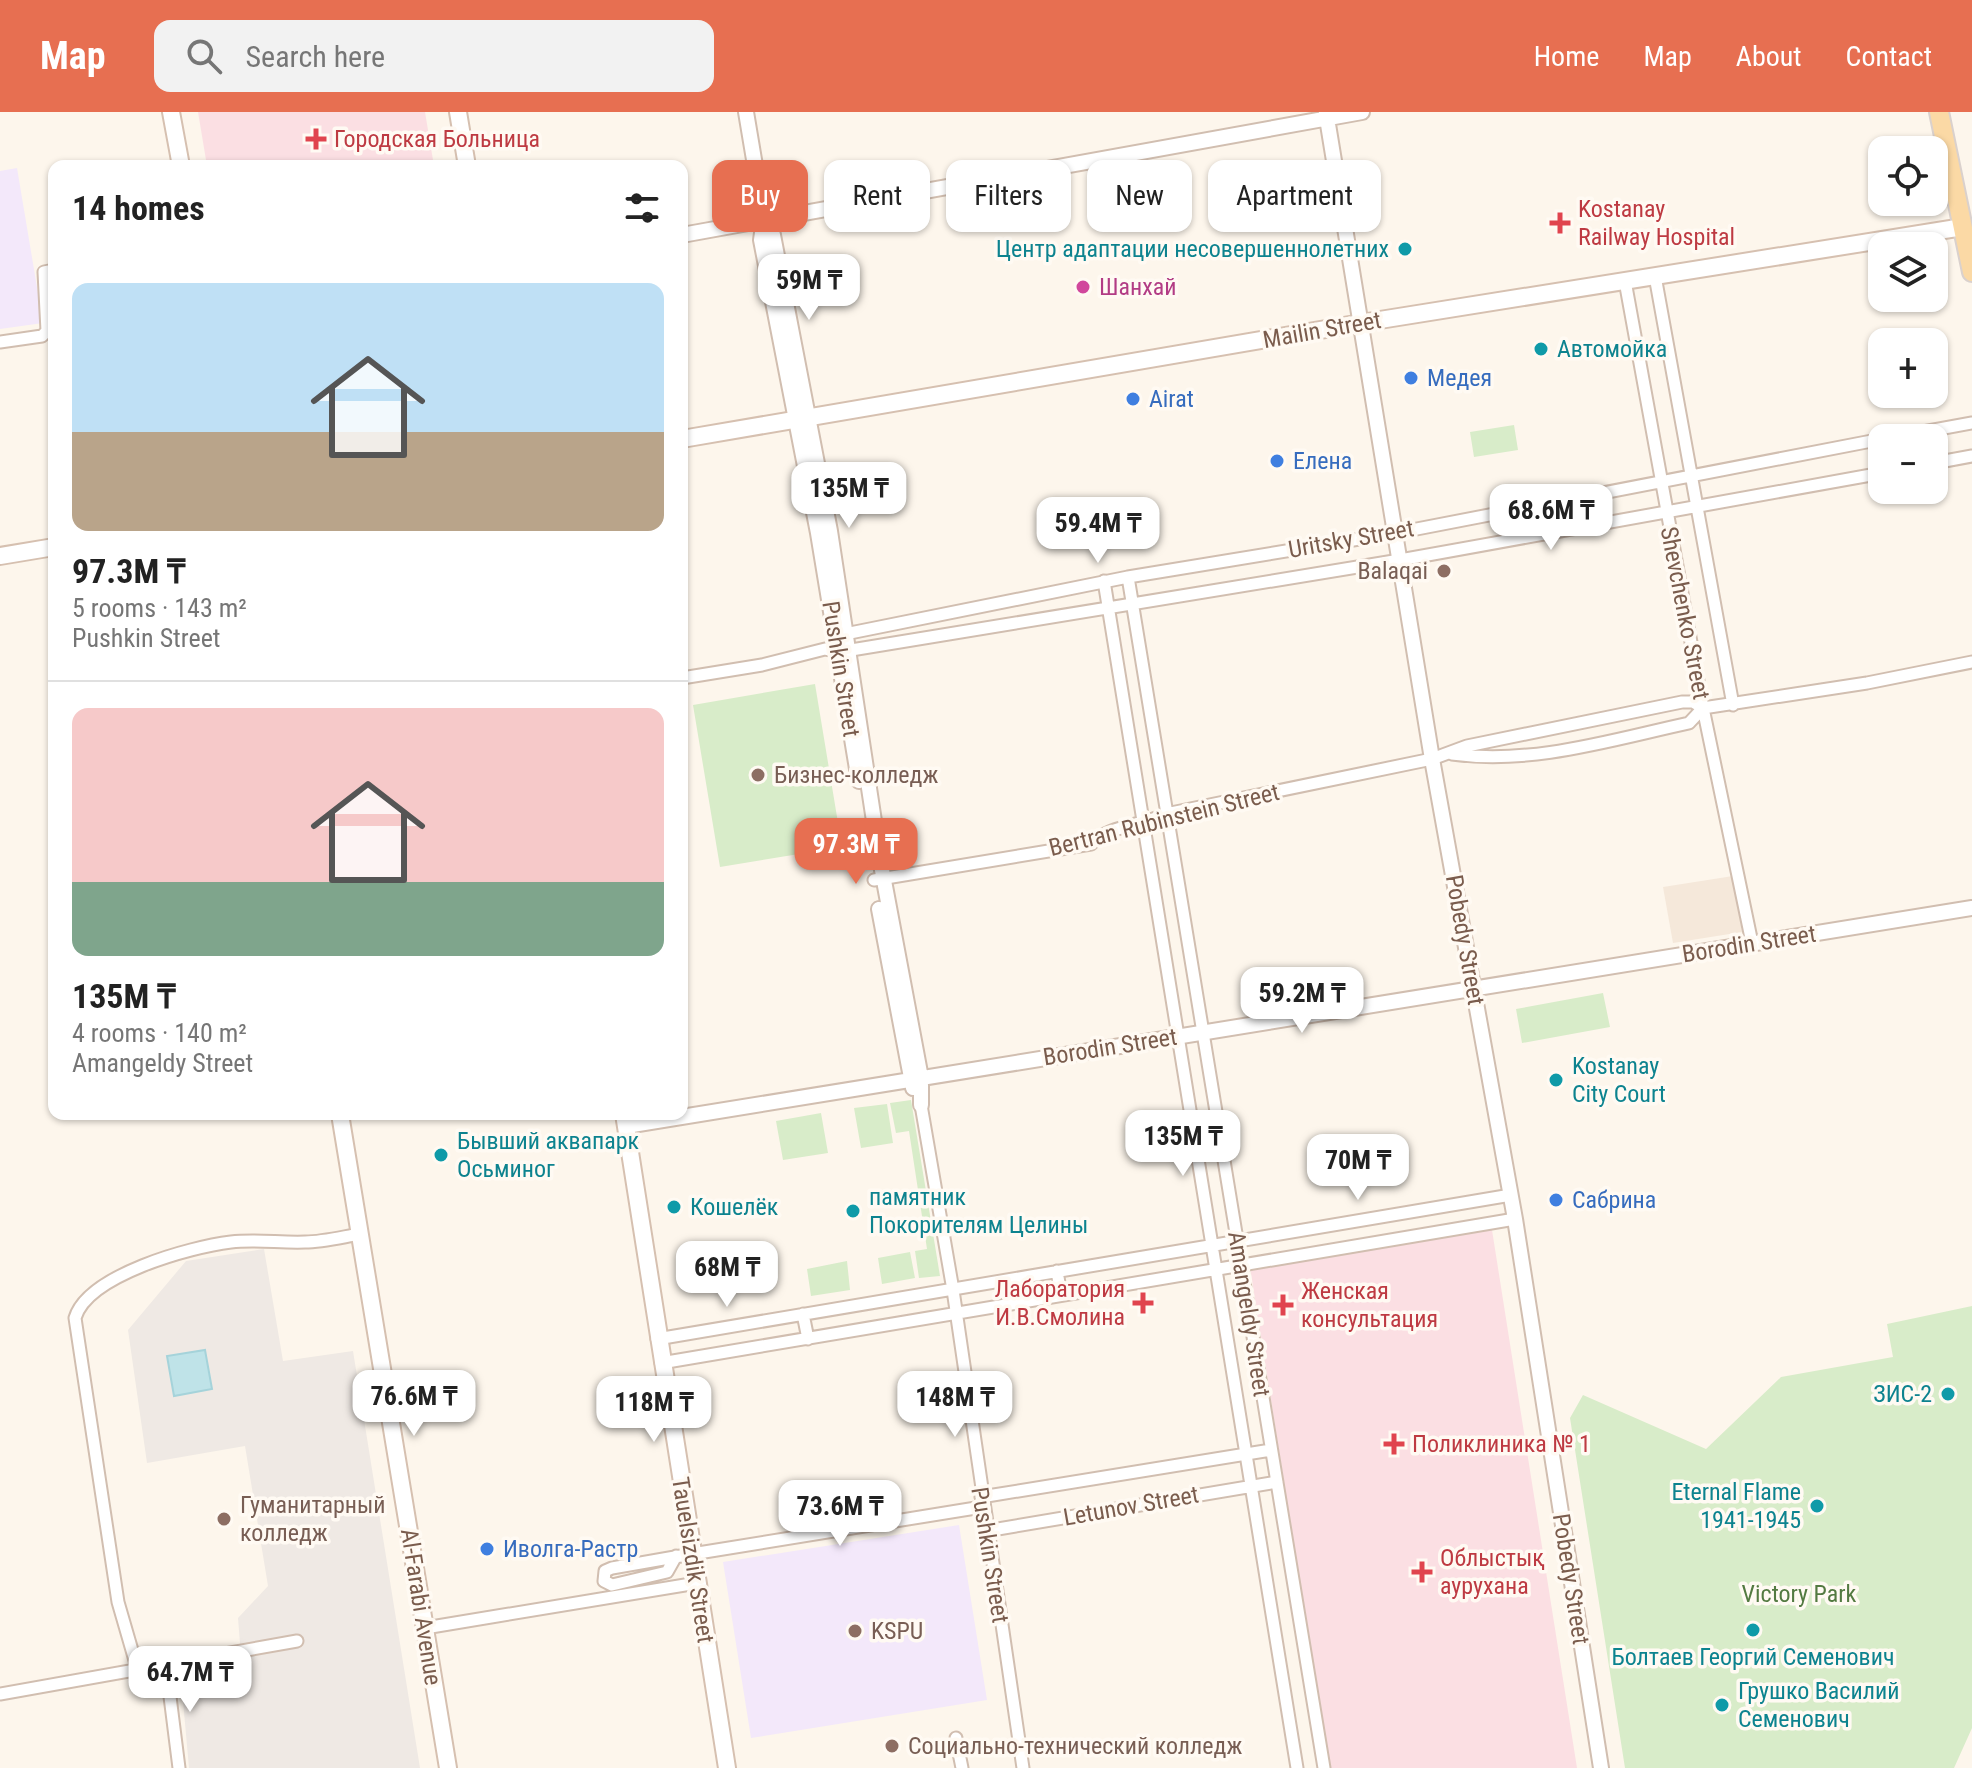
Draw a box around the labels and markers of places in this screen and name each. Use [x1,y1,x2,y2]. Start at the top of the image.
place label: Городская Больница [334,125,540,153]
marker: Городская Больница [305,128,327,150]
place label: Kostanay Railway Hospital [1578,195,1735,251]
marker: Kostanay Railway Hospital [1549,212,1571,234]
place label: Центр адаптации несовершеннолетних [996,235,1389,263]
marker: Центр адаптации несовершеннолетних [1396,240,1414,258]
pin: 59M ₸ [753,254,865,322]
place label: Шанхай [1099,273,1177,301]
marker: Шанхай [1074,278,1092,296]
place label: Автомойка [1557,335,1667,363]
marker: Автомойка [1532,340,1550,358]
place label: Медея [1427,364,1492,392]
marker: Медея [1402,369,1420,387]
place label: Airat [1149,385,1194,413]
marker: Airat [1124,390,1142,408]
place label: Елена [1293,447,1352,475]
marker: Елена [1268,452,1286,470]
pin: 135M ₸ [784,462,914,530]
pin: 68.6M ₸ [1477,484,1625,552]
pin: 59.4M ₸ [1024,497,1172,565]
place label: Balaqai [1357,557,1428,585]
marker: Balaqai [1435,562,1453,580]
place label: Бизнес-колледж [774,761,938,789]
marker: Бизнес-колледж [749,766,767,784]
pin: 97.3M ₸ [782,818,930,886]
pin: 59.2M ₸ [1228,967,1376,1035]
place label: Kostanay City Court [1572,1052,1666,1108]
marker: Kostanay City Court [1547,1071,1565,1089]
pin: 135M ₸ [1118,1110,1248,1178]
place label: Бывший аквапарк Осьминог [457,1127,640,1183]
pin: 70M ₸ [1302,1134,1414,1202]
marker: Бывший аквапарк Осьминог [432,1146,450,1164]
place label: памятник Покорителям Целины [869,1183,1088,1239]
place label: Сабрина [1572,1186,1656,1214]
marker: Сабрина [1547,1191,1565,1209]
place label: Кошелёк [690,1193,779,1221]
marker: Кошелёк [665,1198,683,1216]
marker: памятник Покорителям Целины [844,1202,862,1220]
pin: 68M ₸ [671,1241,783,1309]
place label: Лаборатория И.В.Смолина [995,1275,1125,1331]
place label: Женская консультация [1301,1277,1438,1333]
marker: Лаборатория И.В.Смолина [1132,1292,1154,1314]
marker: Женская консультация [1272,1294,1294,1316]
pin: 76.6M ₸ [340,1370,488,1438]
pin: 148M ₸ [890,1371,1020,1439]
pin: 118M ₸ [589,1376,719,1444]
place label: ЗИС-2 [1873,1380,1932,1408]
marker: ЗИС-2 [1939,1385,1957,1403]
place label: Поликлиника № 1 [1412,1430,1591,1458]
marker: Поликлиника № 1 [1383,1433,1405,1455]
place label: Eternal Flame 1941-1945 [1671,1478,1801,1534]
pin: 73.6M ₸ [766,1480,914,1548]
place label: Гуманитарный колледж [240,1491,386,1547]
marker: Eternal Flame 1941-1945 [1808,1497,1826,1515]
marker: Гуманитарный колледж [215,1510,233,1528]
place label: Иволга-Растр [503,1535,638,1563]
marker: Иволга-Растр [478,1540,496,1558]
place label: Облыстық аурухана [1440,1544,1545,1600]
marker: Облыстық аурухана [1411,1561,1433,1583]
place label: KSPU [871,1617,923,1645]
marker: Болтаев Георгий Семенович [1744,1621,1762,1639]
marker: KSPU [846,1622,864,1640]
place label: Болтаев Георгий Семенович [1612,1643,1894,1671]
pin: 64.7M ₸ [116,1646,264,1714]
place label: Грушко Василий Семенович [1738,1677,1899,1733]
marker: Грушко Василий Семенович [1713,1696,1731,1714]
place label: Социально-технический колледж [908,1732,1242,1760]
marker: Социально-технический колледж [883,1737,901,1755]

